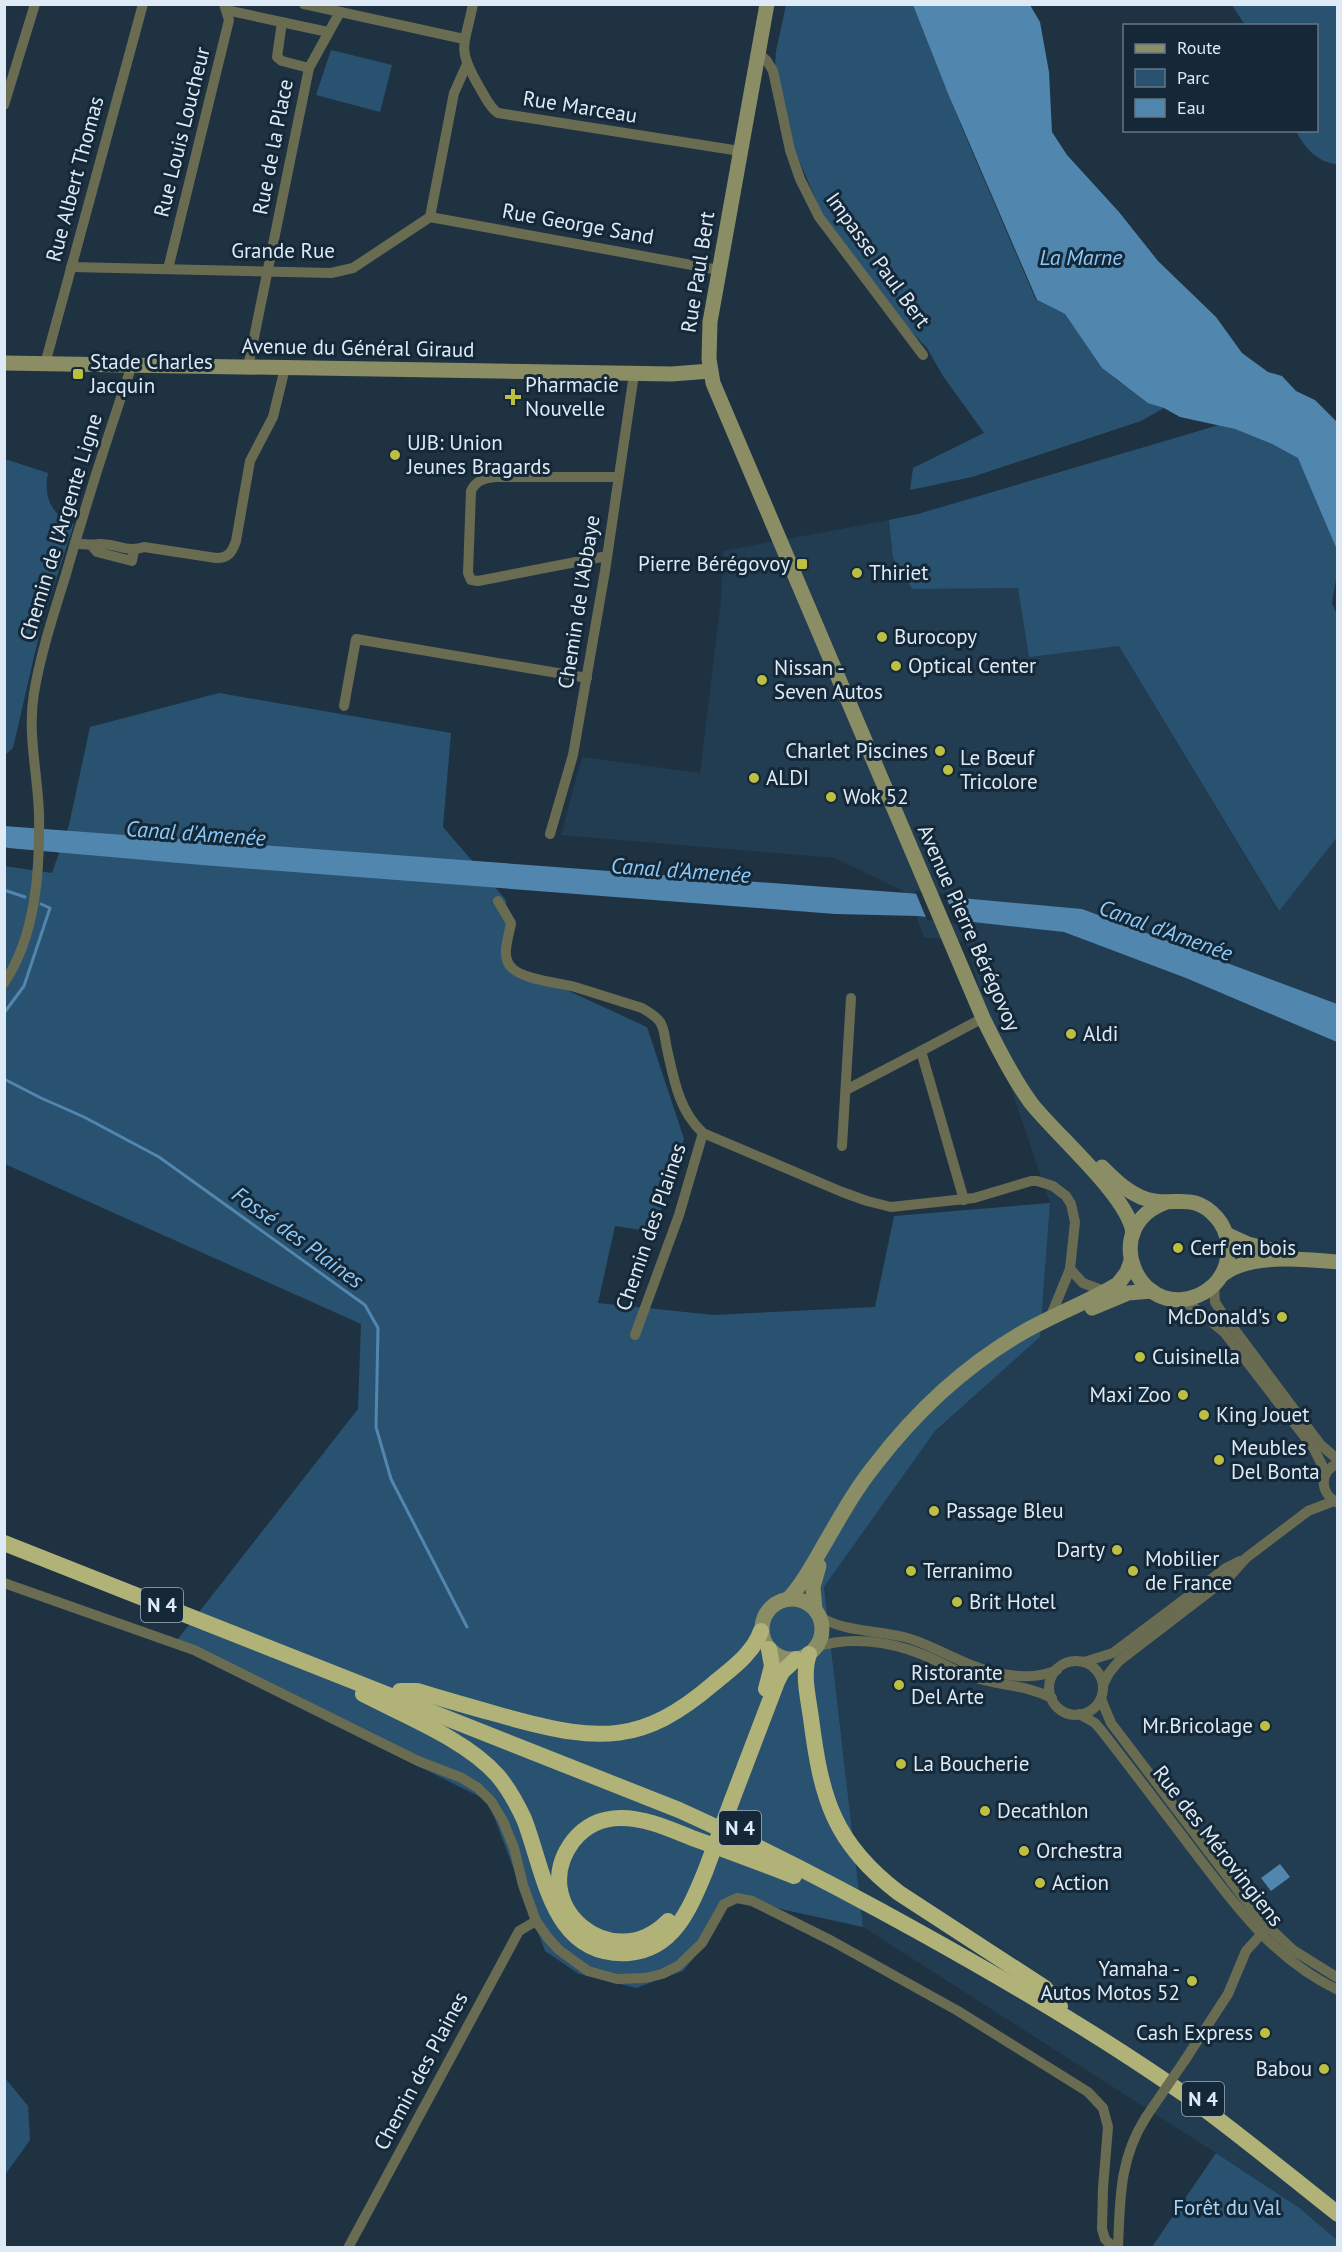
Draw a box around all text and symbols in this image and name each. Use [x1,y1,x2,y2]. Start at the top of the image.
legend [1123,24,1318,132]
text: Route [1177,36,1221,59]
street label: Rue Louis Loucheur [147,44,216,220]
text: Parc [1177,66,1210,89]
street label: Rue de la Place [246,77,299,217]
street label: Rue Marceau [521,84,639,129]
street label: Rue Albert Thomas [39,93,110,265]
text: Eau [1177,96,1205,119]
street label: Impasse Paul Bert [820,187,937,333]
street label: Rue George Sand [500,197,656,250]
street label: Rue Paul Bert [675,209,720,334]
street label: Grande Rue [231,237,335,264]
water label: La Marne [1040,243,1123,271]
street label: Avenue du Général Giraud [241,332,475,363]
place label: Stade Charles Jacquin [89,348,213,399]
marker: Stade Charles Jacquin [71,367,85,381]
place label: Pharmacie Nouvelle [525,371,619,422]
marker: Pharmacie Nouvelle [506,390,520,404]
street label: Chemin de l'Argente Ligne [13,410,108,643]
place label: UJB: Union Jeunes Bragards [406,429,551,480]
marker: UJB: Union Jeunes Bragards [388,448,402,462]
street label: Chemin de l'Abbaye [551,513,606,691]
place label: Pierre Bérégovoy [638,550,790,577]
marker: Pierre Bérégovoy [795,557,809,571]
place label: Thiriet [869,559,928,586]
marker: Thiriet [850,566,864,580]
place label: Burocopy [894,623,977,650]
marker: Burocopy [875,630,889,644]
place label: Optical Center [908,652,1036,679]
place label: Nissan - Seven Autos [774,654,883,705]
marker: Optical Center [889,659,903,673]
marker: Nissan - Seven Autos [755,673,769,687]
place label: Charlet Piscines [785,737,928,764]
marker: Charlet Piscines [933,744,947,758]
place label: Le Bœuf Tricolore [960,744,1038,795]
marker: Le Bœuf Tricolore [941,763,955,777]
place label: ALDI [766,764,809,791]
marker: ALDI [747,771,761,785]
place label: Wok 52 [843,783,909,810]
marker: Wok 52 [824,790,838,804]
water label: Canal d'Amenée [125,814,268,852]
street label: Avenue Pierre Bérégovoy [912,820,1027,1035]
water label: Canal d'Amenée [610,851,753,889]
water label: Canal d'Amenée [1095,893,1237,967]
place label: Aldi [1083,1020,1118,1047]
marker: Aldi [1064,1027,1078,1041]
street label: Chemin des Plaines [609,1140,692,1314]
water label: Fossé des Plaines [227,1180,369,1294]
place label: Cerf en bois [1190,1234,1296,1261]
marker: Cerf en bois [1171,1241,1185,1255]
place label: McDonald's [1167,1303,1270,1330]
marker: McDonald's [1275,1310,1289,1324]
place label: Cuisinella [1152,1343,1240,1370]
marker: Cuisinella [1133,1350,1147,1364]
place label: Maxi Zoo [1089,1381,1171,1408]
marker: Maxi Zoo [1176,1388,1190,1402]
place label: King Jouet [1216,1401,1309,1428]
marker: King Jouet [1197,1408,1211,1422]
place label: Meubles Del Bonta [1231,1434,1320,1485]
marker: Meubles Del Bonta [1212,1453,1226,1467]
place label: Passage Bleu [946,1497,1063,1524]
marker: Passage Bleu [927,1504,941,1518]
place label: Darty [1056,1536,1105,1563]
marker: Darty [1110,1543,1124,1557]
place label: Mobilier de France [1145,1545,1232,1596]
place label: Terranimo [923,1557,1013,1584]
marker: Terranimo [904,1564,918,1578]
marker: Mobilier de France [1126,1564,1140,1578]
road number: N 4 [141,1588,183,1622]
place label: Brit Hotel [969,1588,1056,1615]
marker: Brit Hotel [950,1595,964,1609]
place label: Ristorante Del Arte [911,1659,1003,1710]
marker: Ristorante Del Arte [892,1678,906,1692]
place label: Mr.Bricolage [1142,1712,1253,1739]
marker: Mr.Bricolage [1258,1719,1272,1733]
place label: La Boucherie [913,1750,1029,1777]
marker: La Boucherie [894,1757,908,1771]
street label: Rue des Mérovingiens [1147,1760,1290,1932]
place label: Decathlon [997,1797,1089,1824]
marker: Decathlon [978,1804,992,1818]
road number: N 4 [719,1811,761,1845]
place label: Orchestra [1036,1837,1123,1864]
marker: Orchestra [1017,1844,1031,1858]
place label: Action [1052,1869,1109,1896]
marker: Action [1033,1876,1047,1890]
place label: Yamaha - Autos Motos 52 [1040,1955,1180,2006]
marker: Yamaha - Autos Motos 52 [1185,1974,1199,1988]
street label: Chemin des Plaines [368,1987,474,2154]
place label: Cash Express [1136,2019,1253,2046]
marker: Cash Express [1258,2026,1272,2040]
place label: Babou [1255,2055,1312,2082]
marker: Babou [1317,2062,1331,2076]
road number: N 4 [1182,2082,1224,2116]
park label: Forêt du Val [1173,2194,1281,2221]

